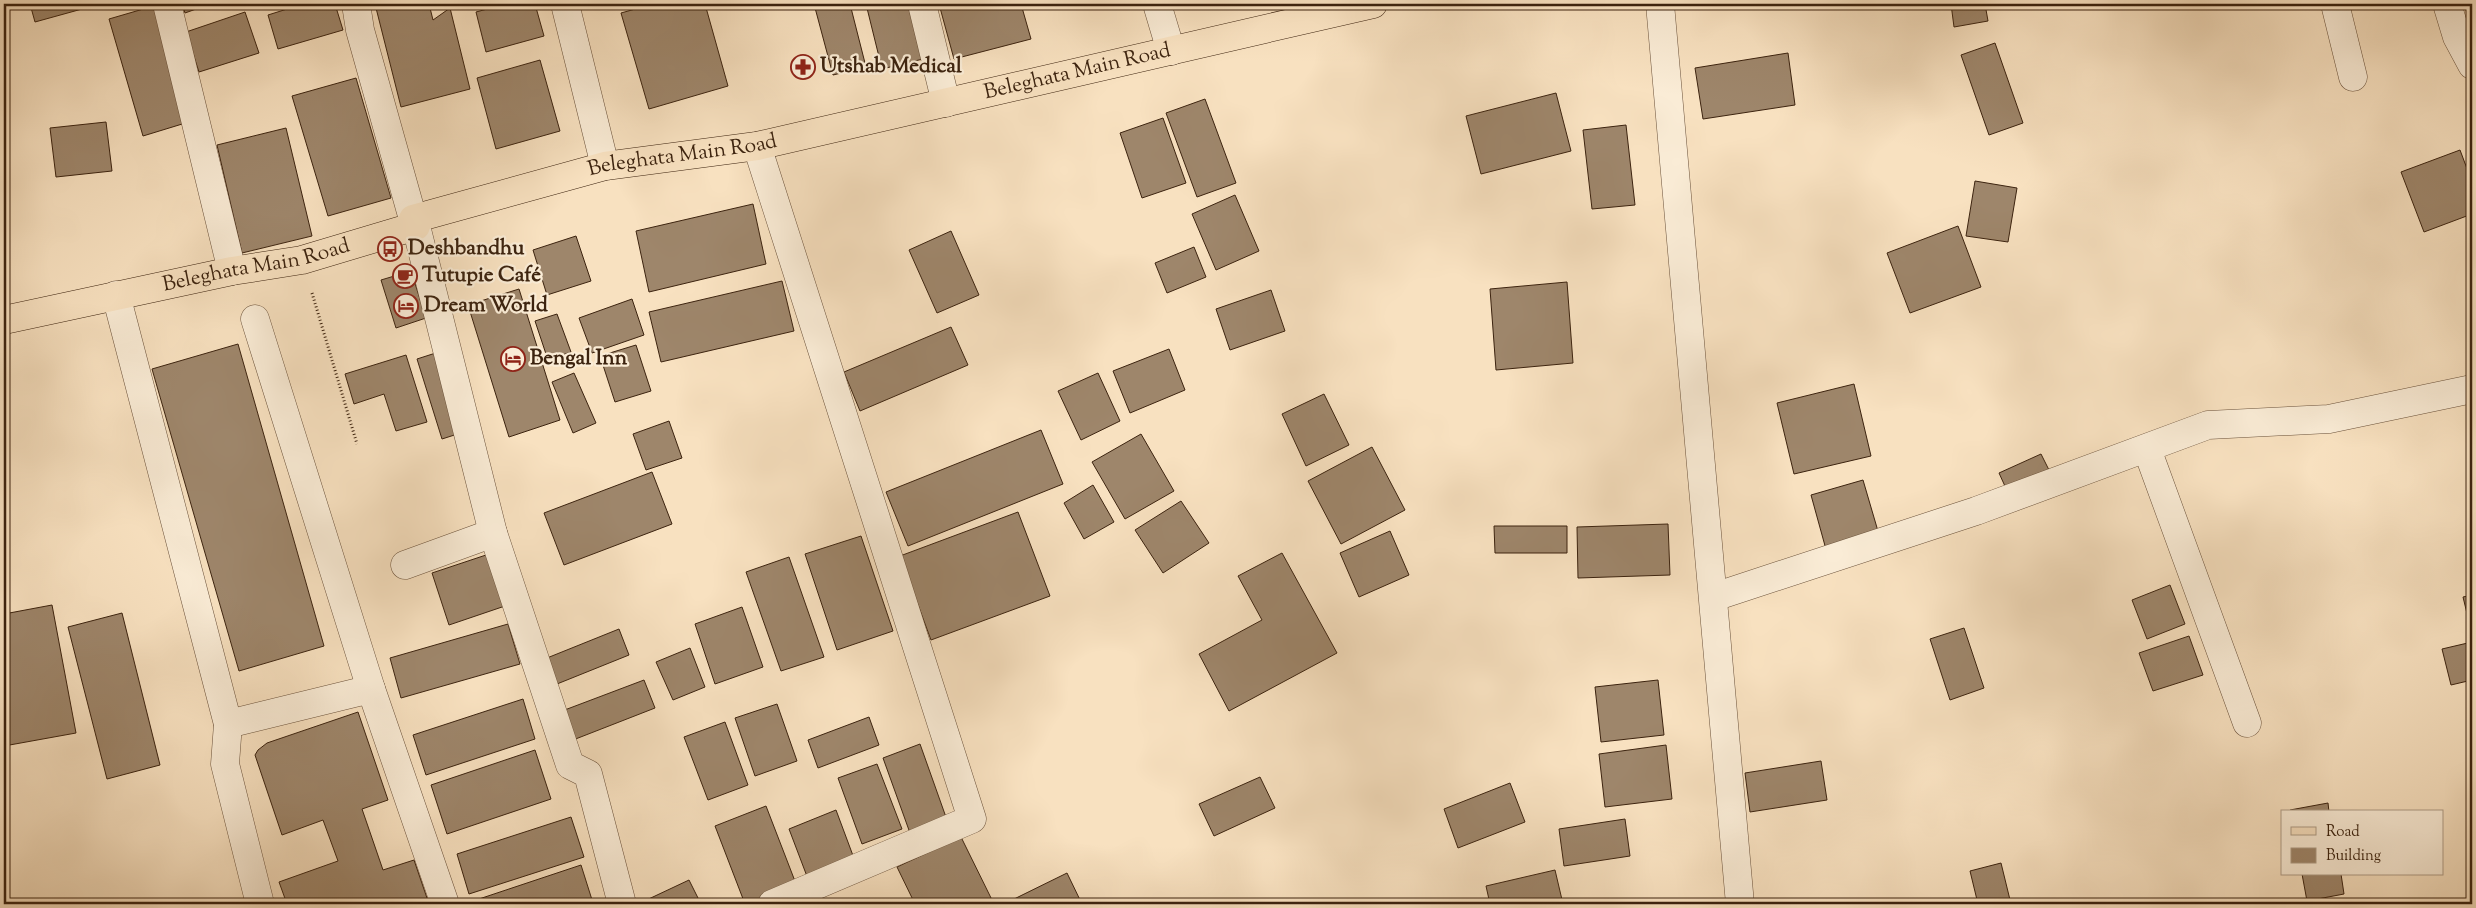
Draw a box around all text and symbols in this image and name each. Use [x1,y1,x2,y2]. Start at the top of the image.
street label: Beleghata Main Road [981,36,1174,108]
place label: Utshab Medical [820,52,962,82]
pharmacy icon: Utshab Medical [790,54,816,80]
street label: Beleghata Main Road [584,127,780,185]
street label: Beleghata Main Road [160,231,354,301]
place label: Deshbandhu [408,234,525,264]
bus stop icon: Deshbandhu [377,236,403,262]
place label: Tutupie Café [422,261,541,291]
cafe icon: Tutupie Café [392,263,418,289]
place label: Dream World [424,291,548,321]
hotel icon: Dream World [393,293,419,319]
place label: Bengal Inn [530,344,628,374]
hotel icon: Bengal Inn [500,346,526,372]
legend [2281,810,2444,876]
text: Road [2326,822,2360,843]
text: Building [2326,846,2381,867]

